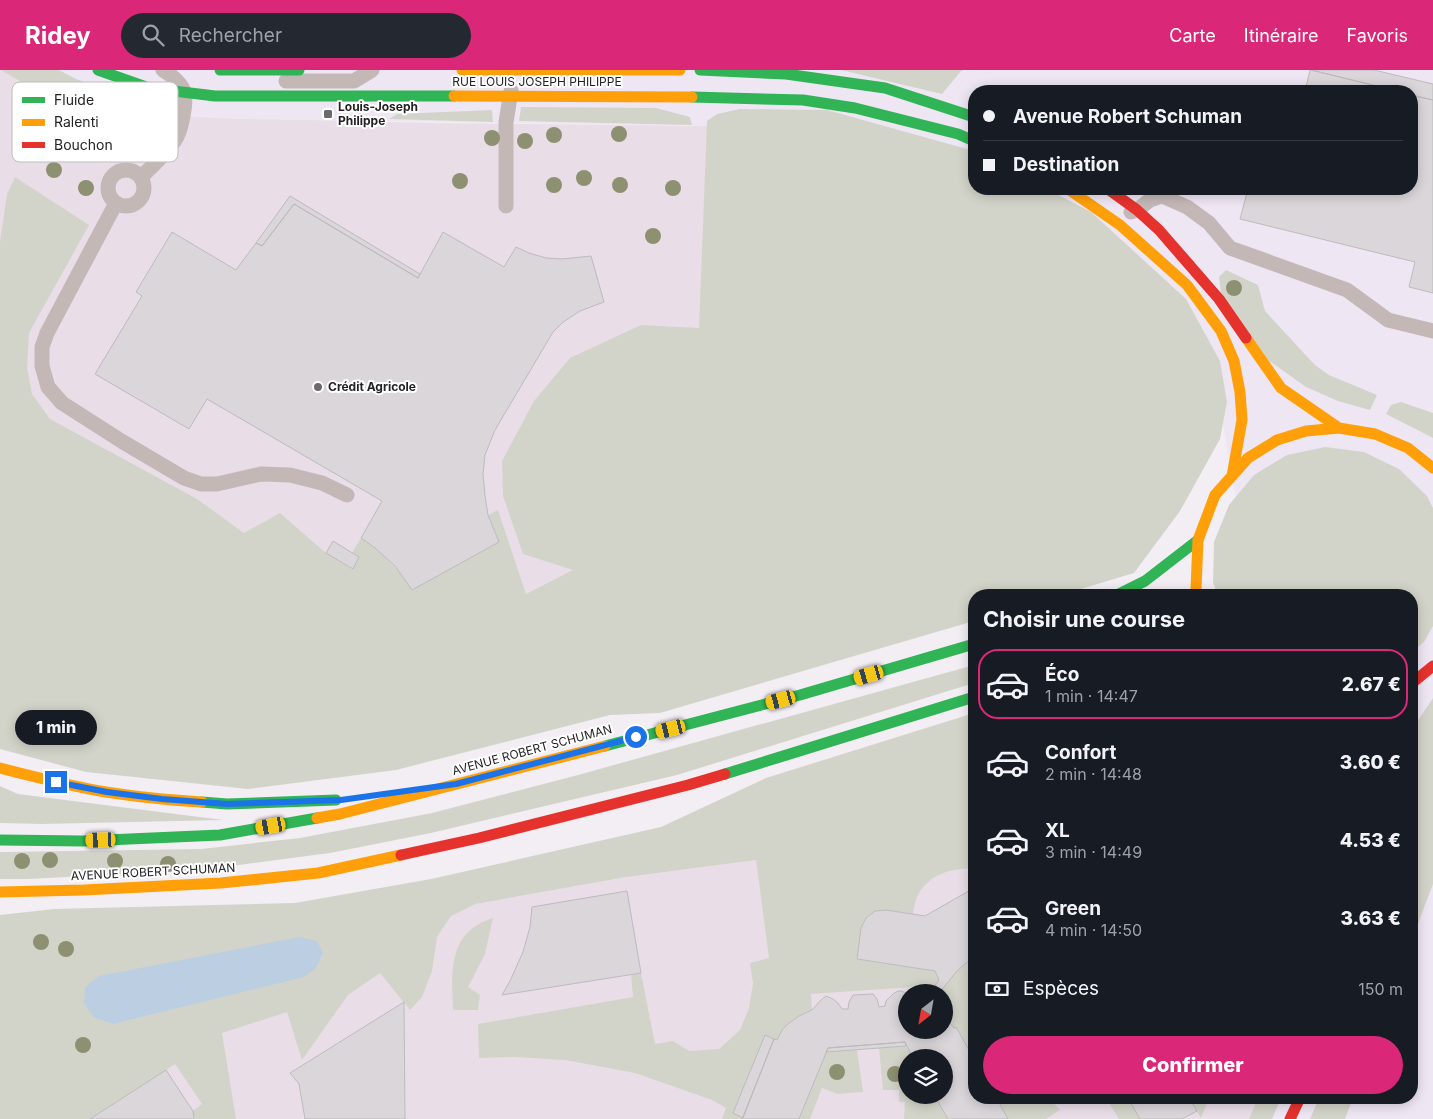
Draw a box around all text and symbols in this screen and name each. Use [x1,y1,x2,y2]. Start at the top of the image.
search box [121,13,471,58]
text: Ridey [25,21,91,50]
icon: search [139,21,167,49]
text: Rechercher [179,24,282,47]
text: Carte [1169,25,1216,46]
text: Itinéraire [1244,25,1318,46]
text: Favoris [1346,25,1408,46]
street label: RUE LOUIS JOSEPH PHILIPPE [452,74,622,89]
legend [12,82,178,162]
text: Fluide [54,91,94,108]
place label: Louis-Joseph Philippe [338,99,418,128]
text: Avenue Robert Schuman [1013,105,1242,128]
marker: Louis-Joseph Philippe [322,108,334,120]
text: Ralenti [54,113,99,130]
text: Bouchon [54,136,113,153]
text: Destination [1013,153,1119,176]
place label: Crédit Agricole [328,379,416,394]
marker: Crédit Agricole [312,381,324,393]
text: Choisir une course [983,606,1185,632]
icon: car [985,662,1030,707]
text: Éco [1045,663,1079,686]
car [852,664,885,686]
text: 2.67 € [1342,673,1401,696]
text: 1 min · 14:47 [1045,686,1138,706]
car [764,689,797,711]
callout: 1 min [15,710,97,744]
text: 1 min [36,717,76,737]
car [654,718,687,740]
street label: AVENUE ROBERT SCHUMAN [450,721,613,778]
route start [625,726,647,748]
icon: car [985,740,1030,785]
text: Confort [1045,741,1116,764]
text: 3.60 € [1340,751,1401,774]
text: 2 min · 14:48 [1045,764,1142,784]
route end [45,771,67,793]
car [254,816,287,836]
icon: car [985,818,1030,863]
text: XL [1045,819,1070,842]
text: 4.53 € [1340,829,1401,852]
car [85,832,116,848]
text: 3 min · 14:49 [1045,842,1142,862]
street label: AVENUE ROBERT SCHUMAN [70,860,236,883]
icon: car [985,896,1030,941]
text: Green [1045,897,1101,920]
text: 3.63 € [1340,907,1401,930]
text: 4 min · 14:50 [1045,920,1142,940]
icon: cash [983,975,1011,1003]
text: Espèces [1023,977,1099,1000]
text: 150 m [1358,979,1403,999]
north arrow [898,984,952,1039]
map controls [898,984,953,1104]
button: Confirmer [983,1036,1403,1094]
button: layers [898,1049,953,1104]

